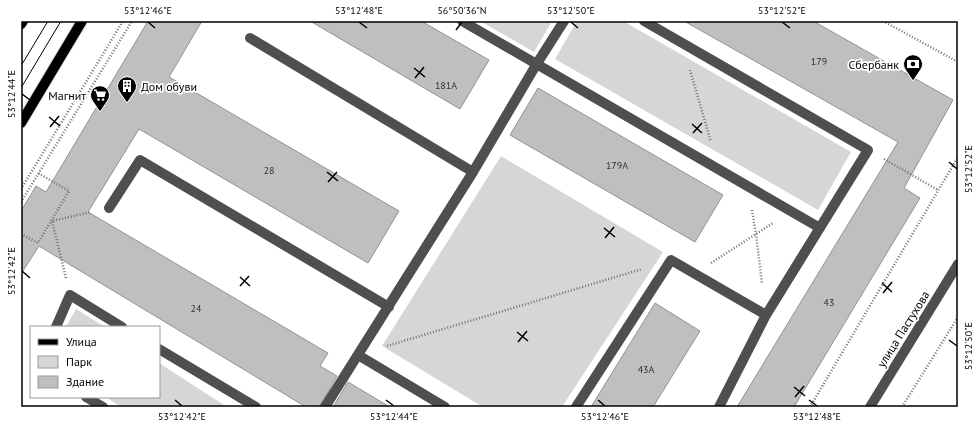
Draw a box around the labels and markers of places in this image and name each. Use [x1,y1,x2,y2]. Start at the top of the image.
bank icon: Сбербанк [902,53,924,81]
place label: Сбербанк [849,57,899,72]
building icon: Дом обуви [116,75,138,103]
place label: Дом обуви [141,79,197,94]
supermarket icon: Магнит [89,84,111,112]
place label: Магнит [48,88,86,103]

